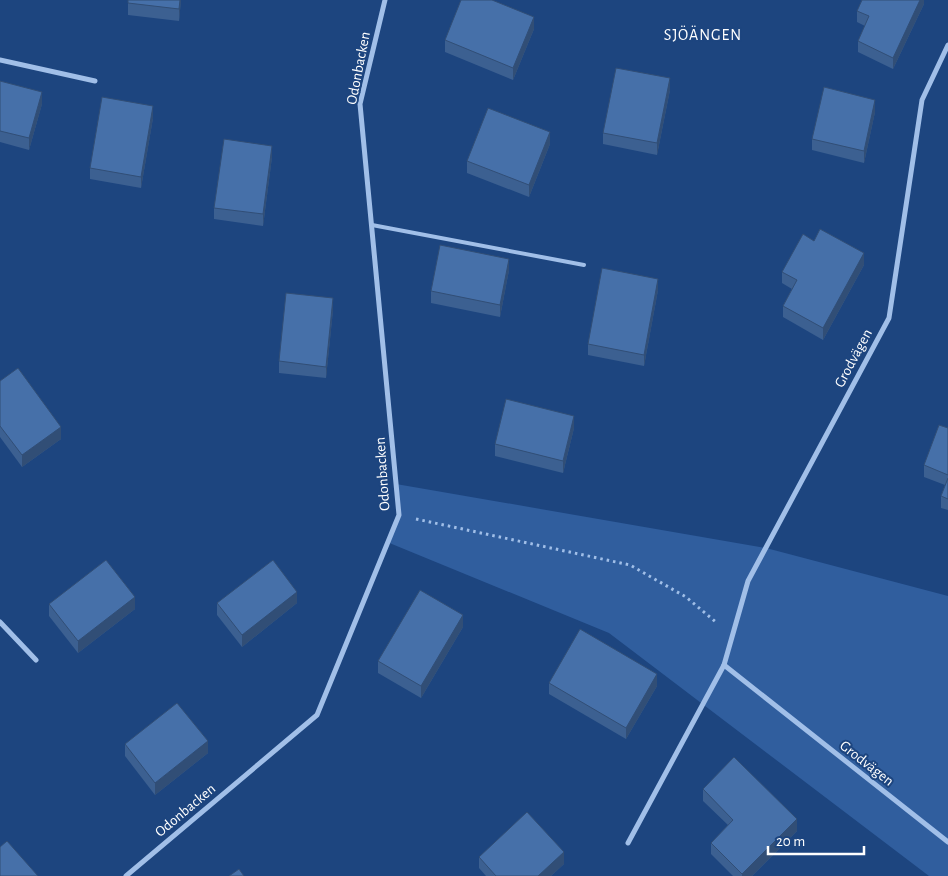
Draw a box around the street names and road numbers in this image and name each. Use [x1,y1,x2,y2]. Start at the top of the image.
street label: Odonbacken [344,30,373,106]
street label: Grodvägen [832,327,875,390]
street label: Odonbacken [372,437,393,511]
street label: Grodvägen [837,738,896,789]
street label: Odonbacken [152,781,218,840]

